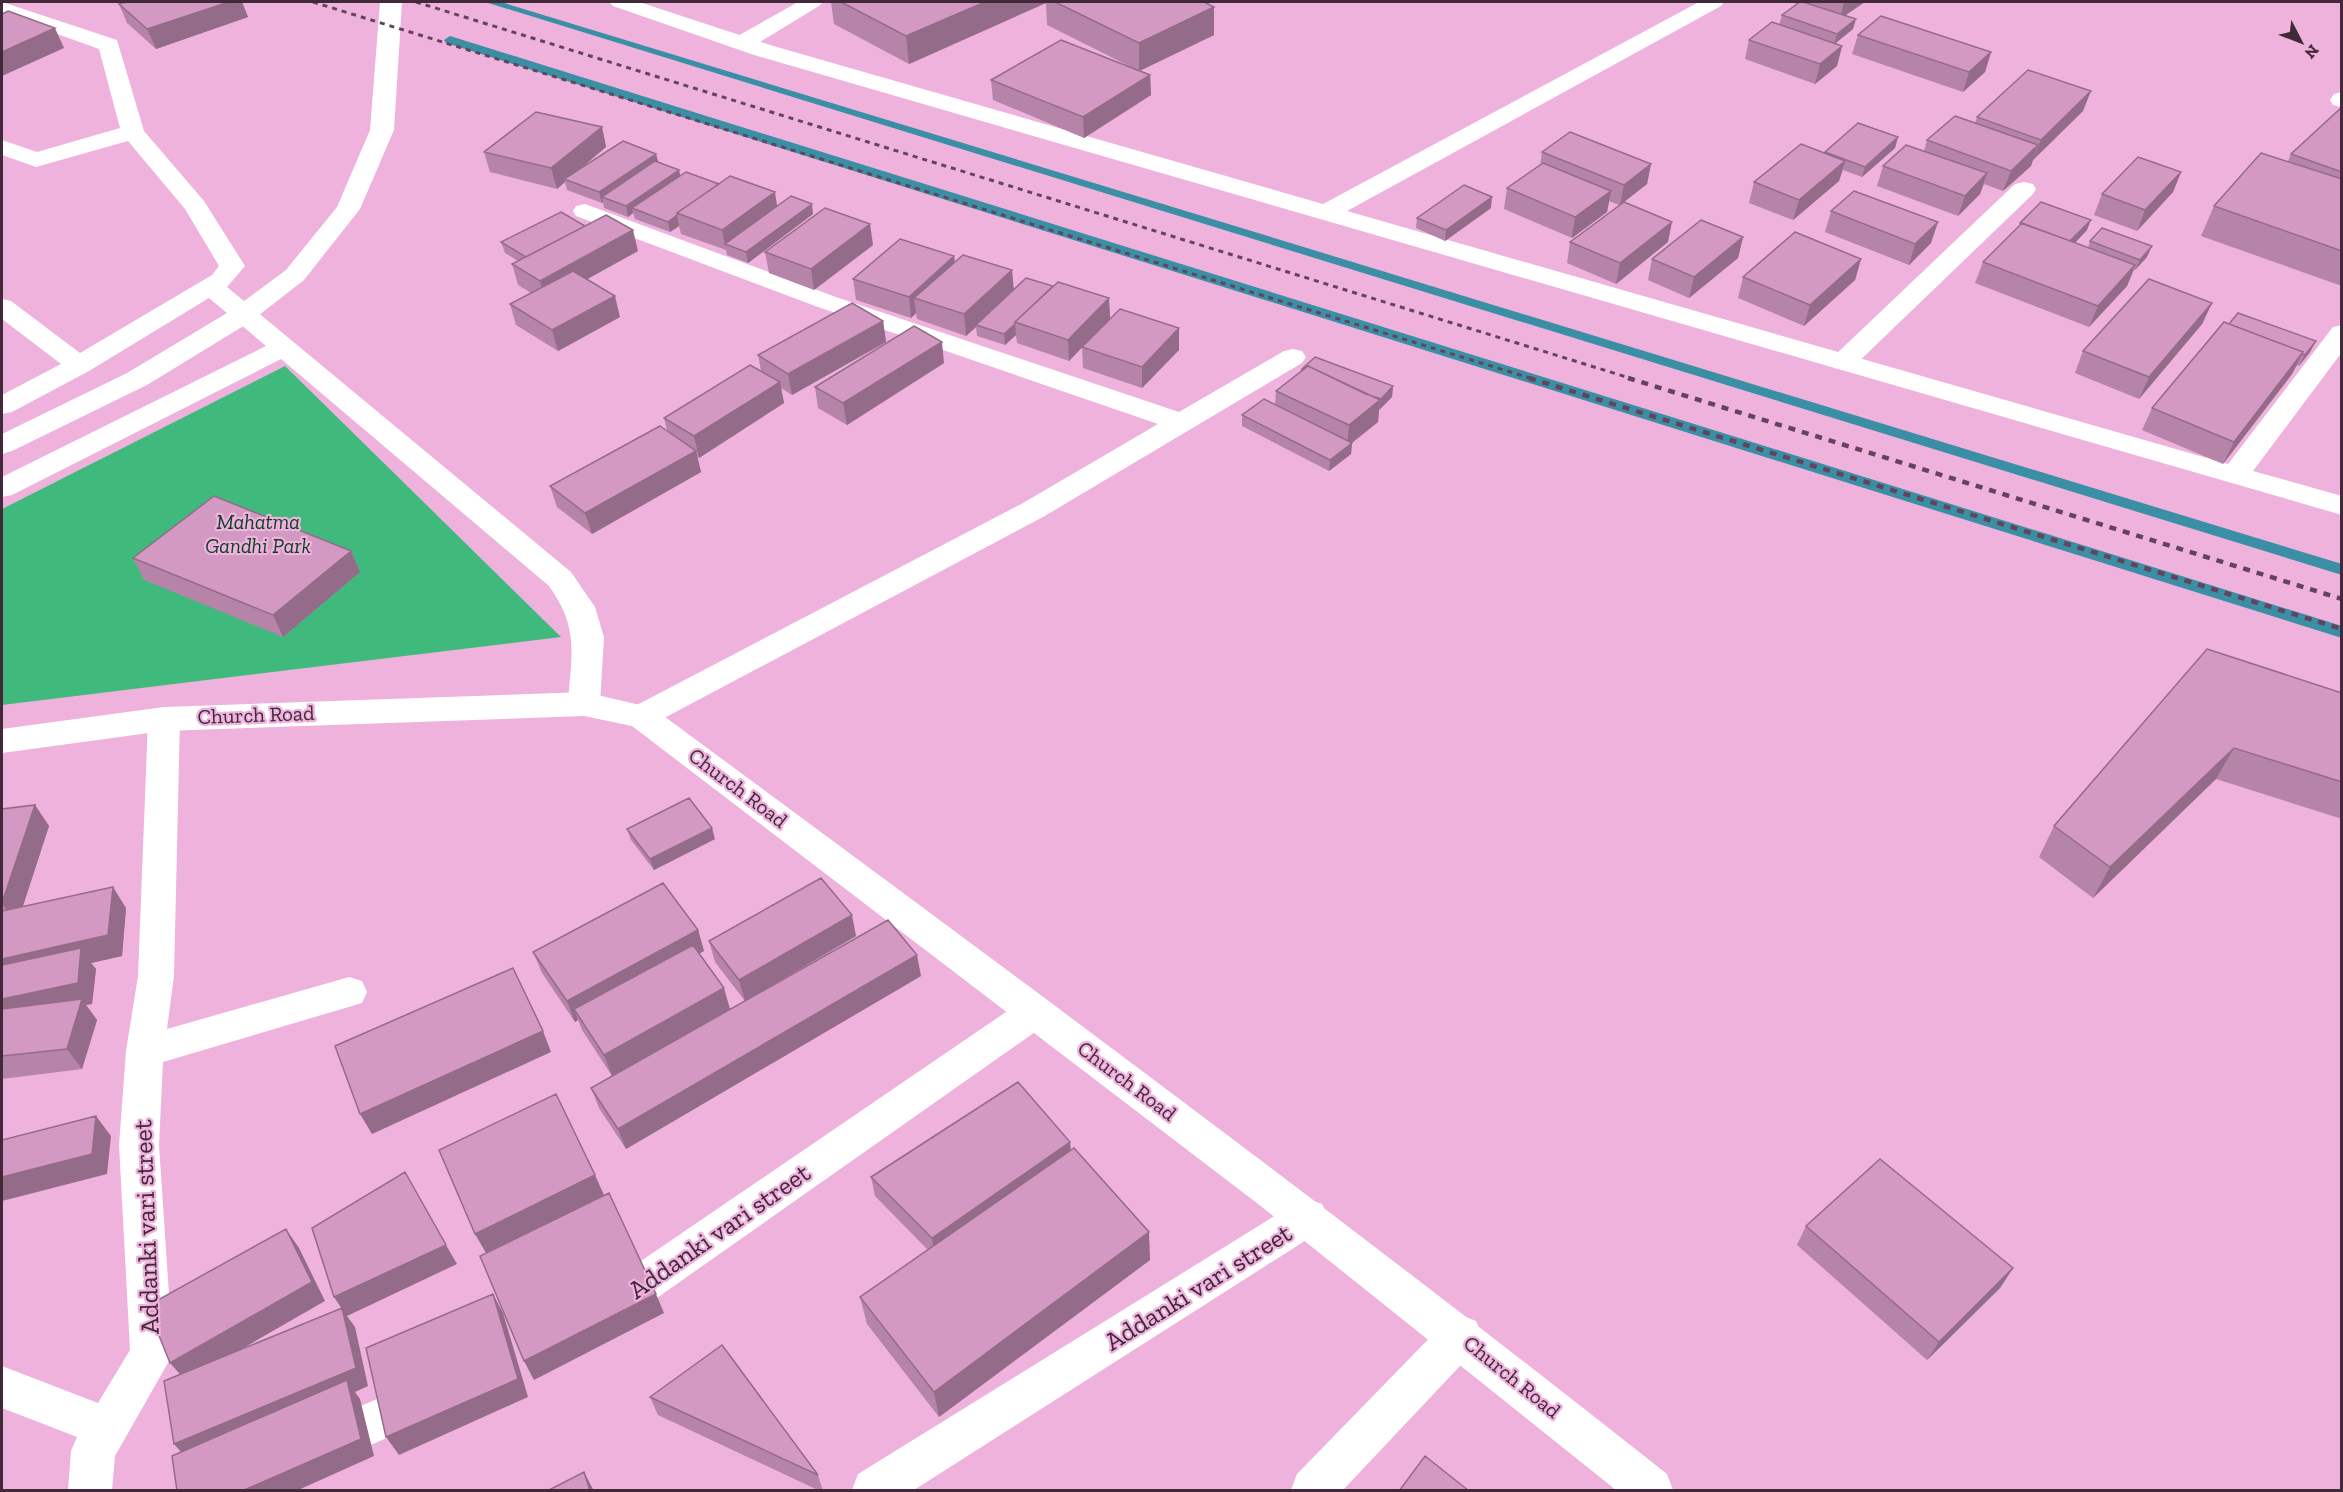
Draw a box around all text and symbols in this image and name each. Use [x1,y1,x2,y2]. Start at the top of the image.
north arrow [2271,12,2331,72]
text: N [2301,41,2323,63]
park label: Mahatma Gandhi Park [205,509,311,558]
street label: Church Road [197,700,315,729]
street label: Church Road [684,742,793,833]
street label: Church Road [1073,1035,1182,1126]
street label: Addanki vari street [126,1119,166,1335]
street label: Addanki vari street [622,1156,816,1306]
street label: Addanki vari street [1099,1216,1298,1357]
street label: Church Road [1459,1330,1566,1423]

